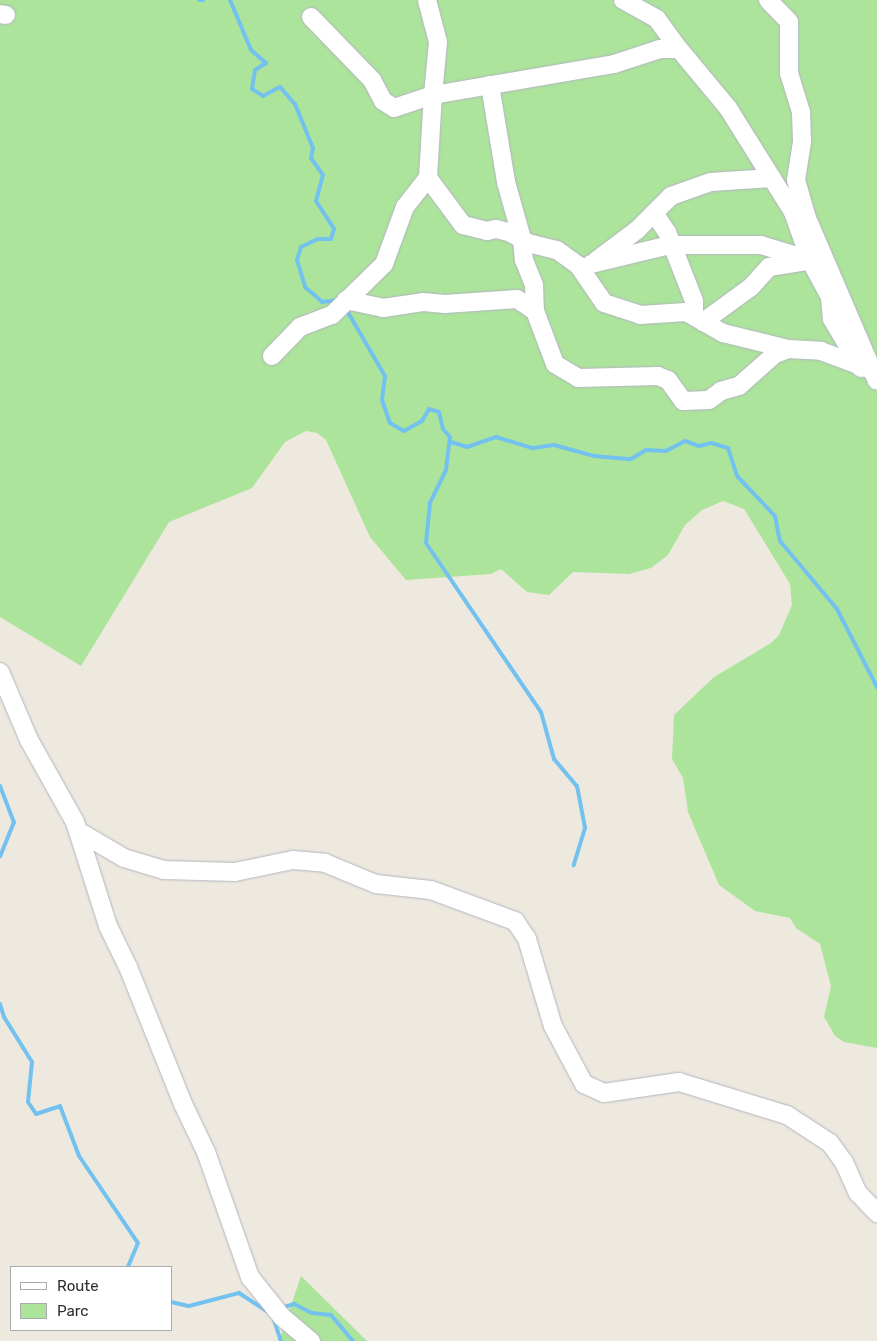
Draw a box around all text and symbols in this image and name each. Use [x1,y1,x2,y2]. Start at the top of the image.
legend [10,1266,172,1331]
text: Route [57,1277,99,1295]
text: Parc [57,1302,89,1320]

